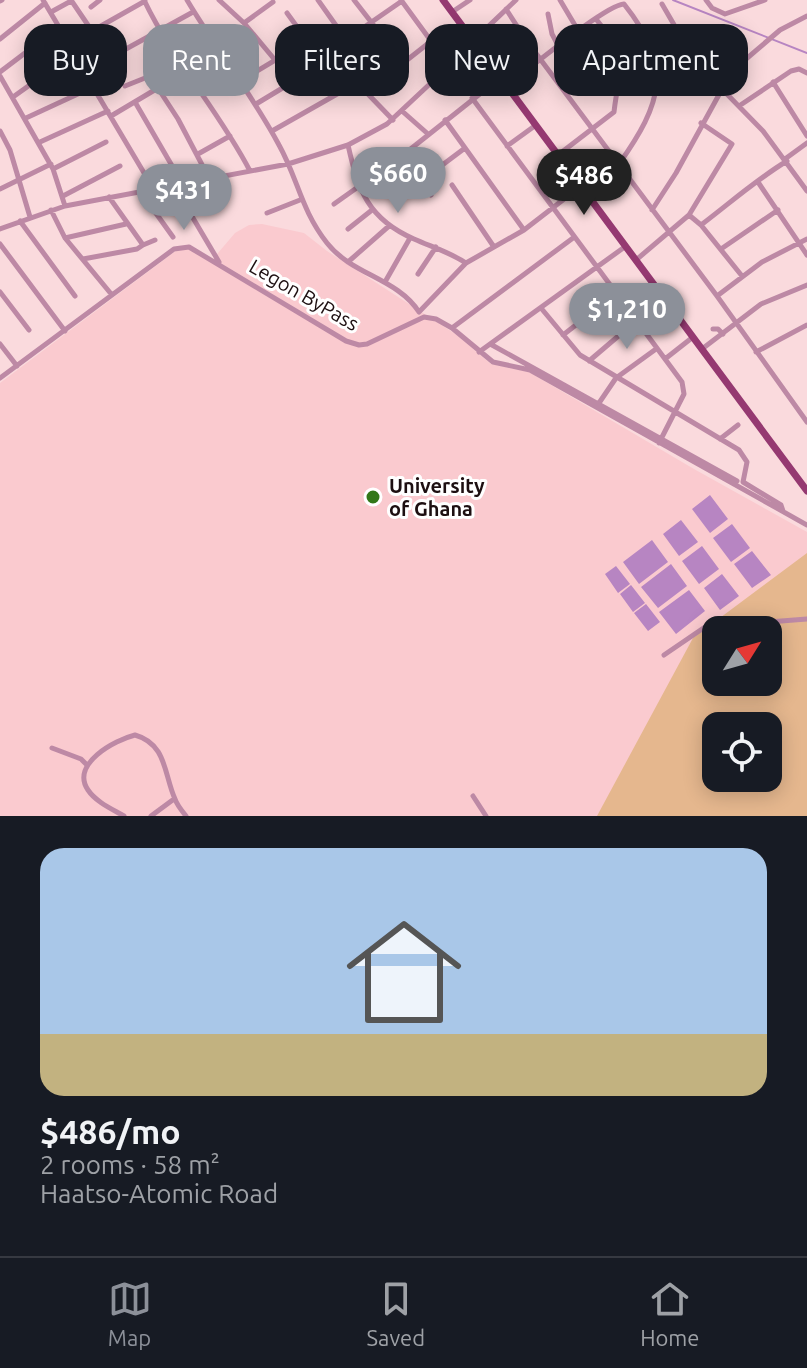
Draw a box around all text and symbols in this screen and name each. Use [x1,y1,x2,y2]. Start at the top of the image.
chip: Buy [24,24,127,96]
chip: Rent [143,24,259,96]
chip: Filters [275,24,409,96]
chip: New [425,24,538,96]
chip: Apartment [554,24,748,96]
pin: $660 [351,147,445,215]
pin: $486 [537,149,631,217]
text: $660 [369,158,427,187]
text: $486 [555,160,613,189]
pin: $431 [137,164,231,232]
text: $431 [155,175,213,204]
street label: Legon ByPass [246,254,363,335]
pin: $1,210 [562,283,692,351]
text: $1,210 [587,294,667,323]
place label: University of Ghana [389,474,485,520]
marker: University of Ghana [364,488,382,506]
north arrow [702,616,782,696]
map controls [702,616,782,792]
button: locate [702,712,782,792]
icon: home [332,900,476,1044]
text: $486/mo [40,1112,181,1150]
text: 2 rooms · 58 m² [40,1150,220,1179]
text: Haatso-Atomic Road [40,1179,278,1208]
tab: Map [108,1277,152,1350]
tab: Saved [367,1277,425,1350]
tab: Home [640,1277,699,1350]

